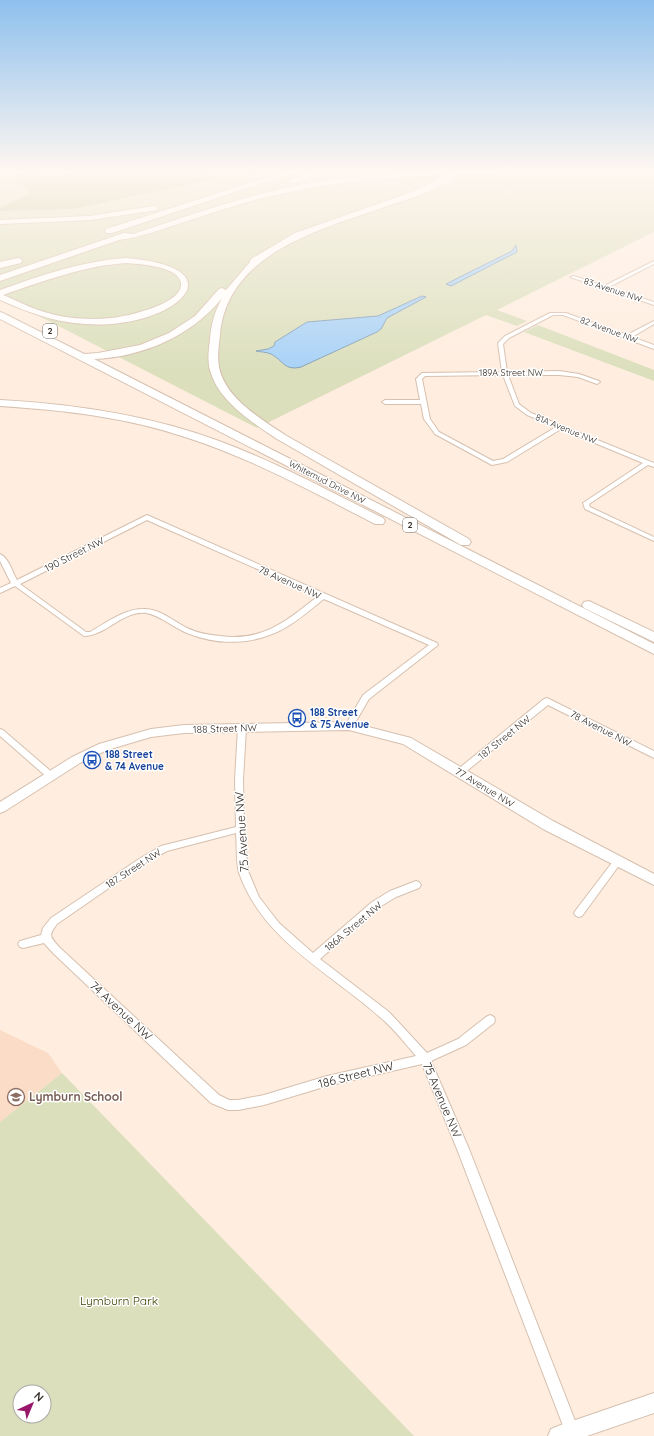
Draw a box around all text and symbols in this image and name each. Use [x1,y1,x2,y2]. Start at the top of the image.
street label: 83 Avenue NW [583,275,644,304]
street label: 82 Avenue NW [579,314,640,345]
road number: 2 [43,324,57,338]
street label: 189A Street NW [479,367,543,378]
street label: 81A Avenue NW [534,411,599,446]
street label: Whitemud Drive NW [287,457,368,506]
road number: 2 [403,518,417,532]
street label: 190 Street NW [42,534,106,575]
street label: 78 Avenue NW [256,563,323,602]
place label: 188 Street & 75 Avenue [310,706,369,731]
street label: 78 Avenue NW [568,707,634,750]
bus stop icon: 188 Street & 75 Avenue [287,708,307,728]
street label: 187 Street NW [475,712,533,762]
street label: 188 Street NW [193,721,258,736]
place label: 188 Street & 74 Avenue [105,748,164,773]
bus stop icon: 188 Street & 74 Avenue [82,750,102,770]
street label: 77 Avenue NW [453,765,517,810]
street label: 75 Avenue NW [231,791,252,873]
street label: 187 Street NW [103,845,164,891]
street label: 186A Street NW [322,898,385,954]
street label: 74 Avenue NW [87,978,156,1044]
street label: 186 Street NW [317,1058,395,1091]
street label: 75 Avenue NW [420,1060,465,1140]
school or university icon: Lymburn School [6,1087,26,1107]
place label: Lymburn School [29,1089,123,1104]
park label: Lymburn Park [80,1293,158,1308]
north arrow [12,1384,52,1424]
text: N [31,1389,47,1405]

